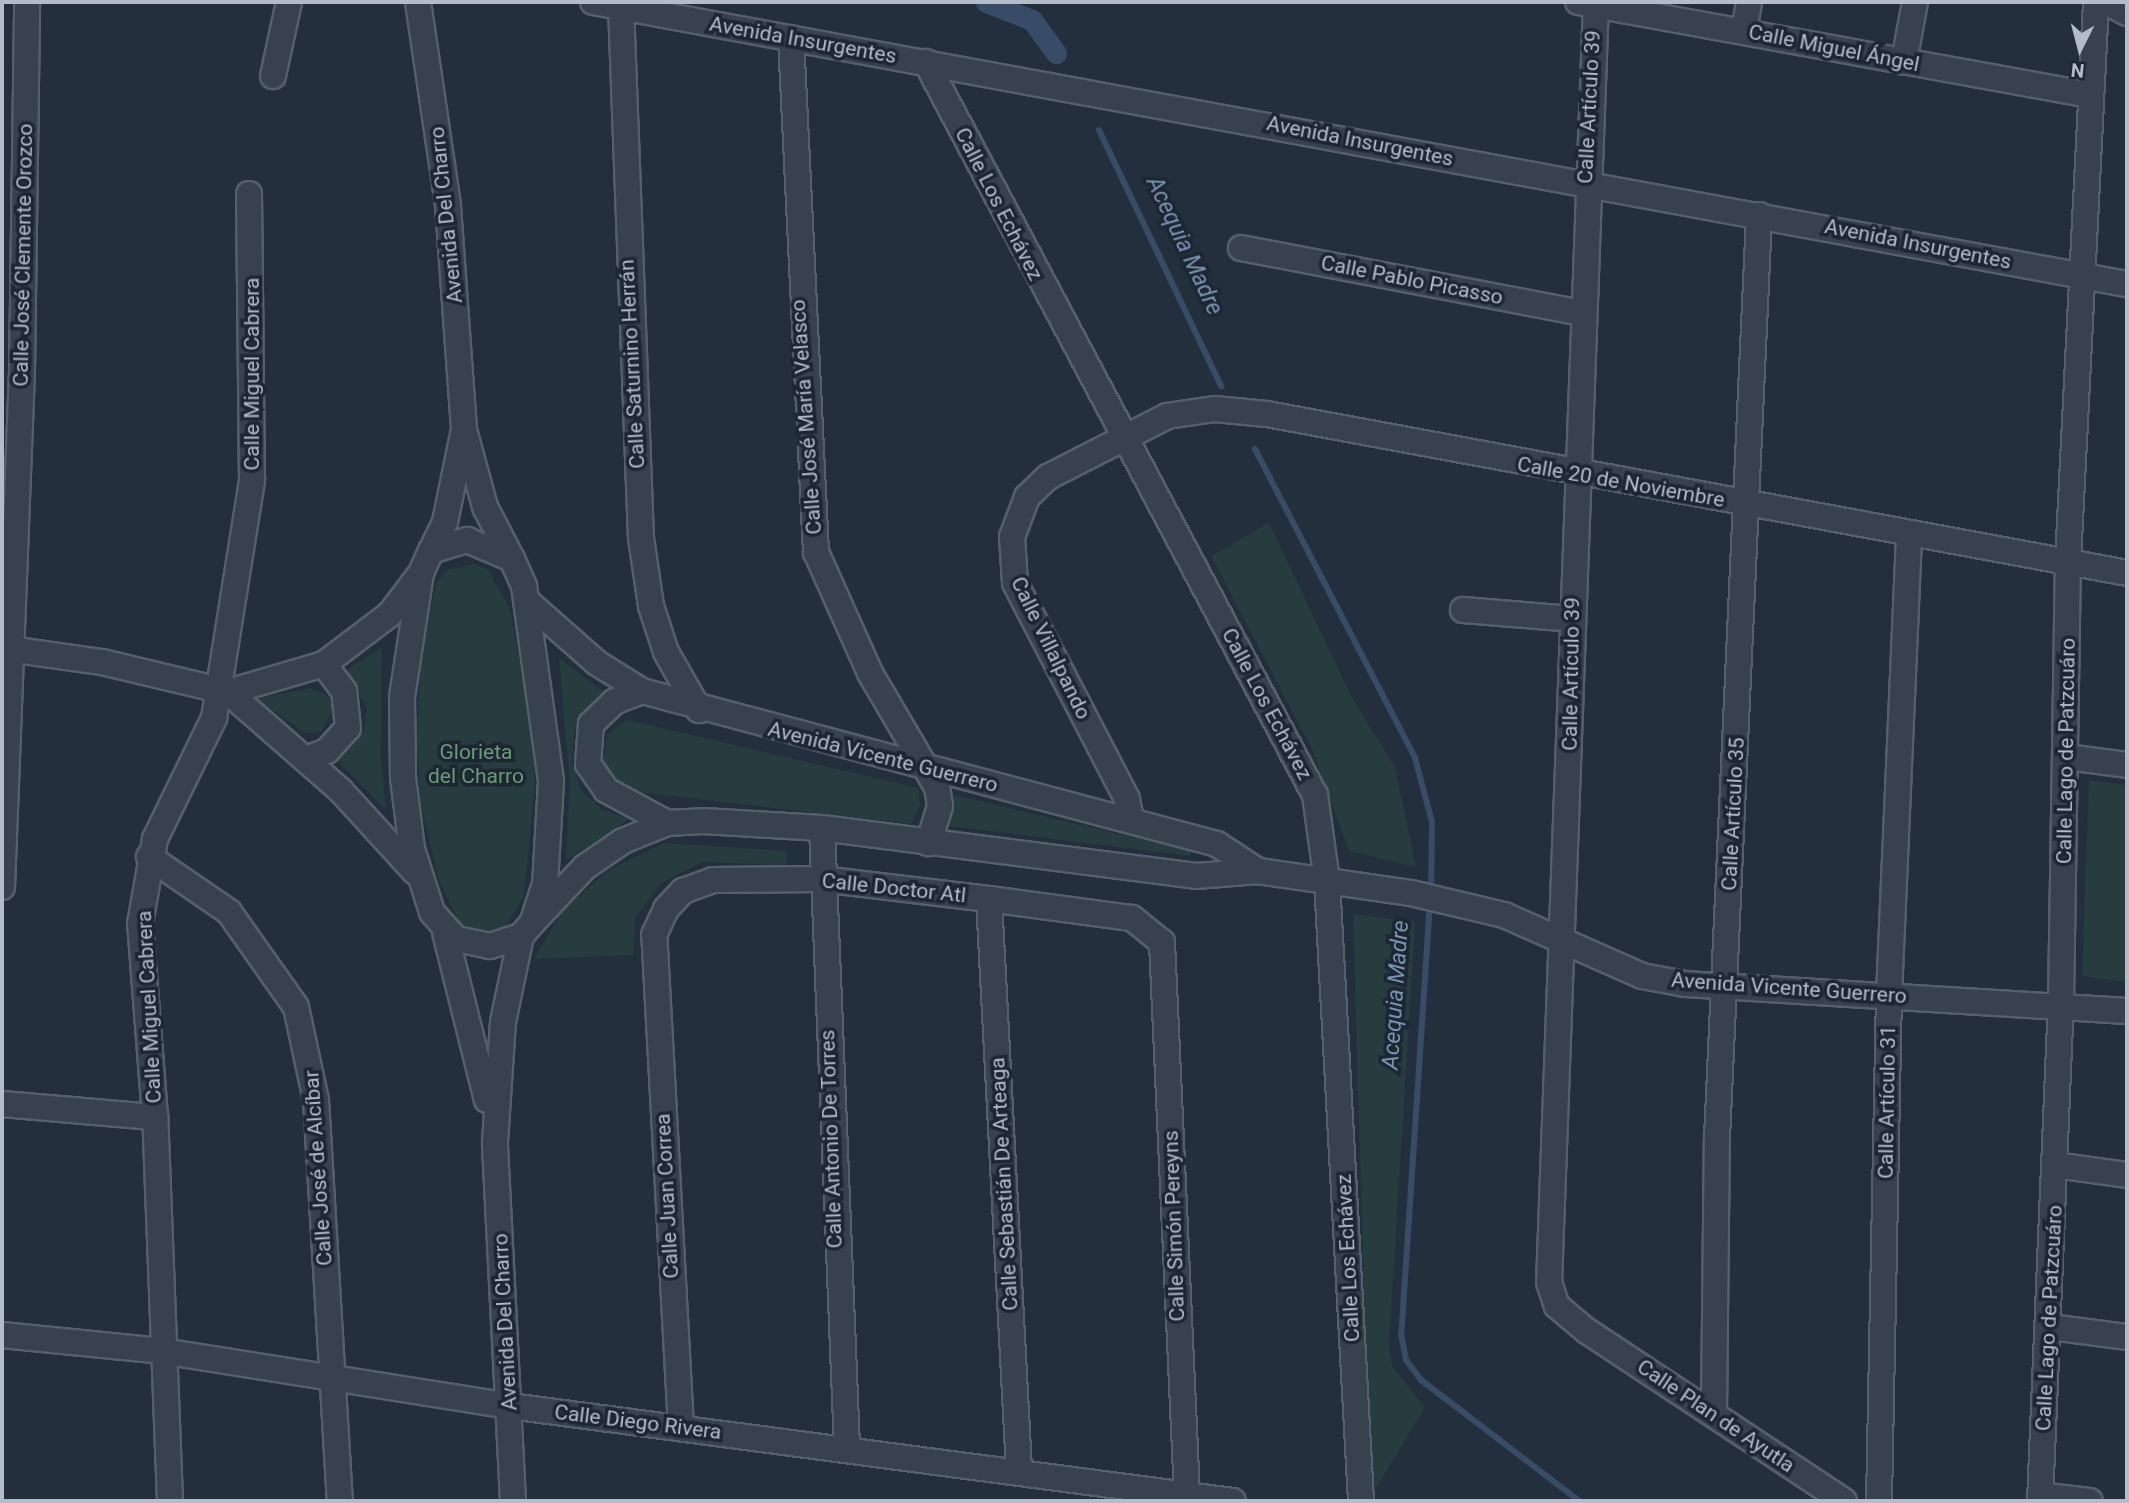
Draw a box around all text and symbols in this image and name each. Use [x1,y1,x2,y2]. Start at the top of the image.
street label: Avenida Insurgentes [707,11,899,69]
north arrow [2045,14,2115,84]
street label: Calle Miguel Ángel [1747,19,1921,77]
street label: Calle Artículo 39 [1572,30,1606,184]
text: N [2070,58,2086,83]
street label: Avenida Insurgentes [1265,111,1455,171]
street label: Calle José Clemente Orozco [8,123,38,387]
street label: Calle Los Echávez [950,123,1048,285]
street label: Avenida Del Charro [424,125,468,305]
water label: Acequia Madre [1140,172,1228,320]
street label: Avenida Insurgentes [1823,214,2013,274]
street label: Calle Pablo Picasso [1319,250,1505,310]
street label: Calle Saturnino Herrán [614,259,650,469]
street label: Calle Miguel Cabrera [239,278,265,470]
street label: Calle José María Velasco [785,299,827,535]
street label: Calle 20 de Noviembre [1515,451,1727,513]
street label: Calle Villalpando [1006,573,1096,723]
street label: Calle Artículo 39 [1557,597,1585,751]
street label: Calle Los Echávez [1216,624,1318,784]
street label: Calle Lago de Patzcuáro [2051,638,2081,864]
street label: Avenida Vicente Guerrero [765,716,1001,798]
street label: Calle Artículo 35 [1716,737,1750,891]
park label: Glorieta del Charro [428,739,524,789]
street label: Calle Doctor Atl [821,868,967,908]
street label: Calle Miguel Cabrera [131,910,167,1104]
water label: Acequia Madre [1377,919,1415,1071]
street label: Avenida Vicente Guerrero [1670,967,1908,1009]
street label: Calle Artículo 31 [1873,1025,1901,1179]
street label: Calle Antonio De Torres [815,1029,847,1249]
street label: Calle Sebastián De Arteaga [985,1057,1023,1311]
street label: Calle José de Alcíbar [299,1069,337,1267]
street label: Calle Juan Correa [650,1113,684,1279]
street label: Calle Simón Pereyns [1158,1130,1190,1322]
street label: Calle Los Echávez [1331,1173,1365,1343]
street label: Calle Lago de Patzcuáro [2031,1204,2067,1432]
street label: Avenida Del Charro [488,1233,522,1411]
street label: Calle Plan de Ayutla [1632,1354,1800,1478]
street label: Calle Diego Rivera [553,1399,723,1445]

